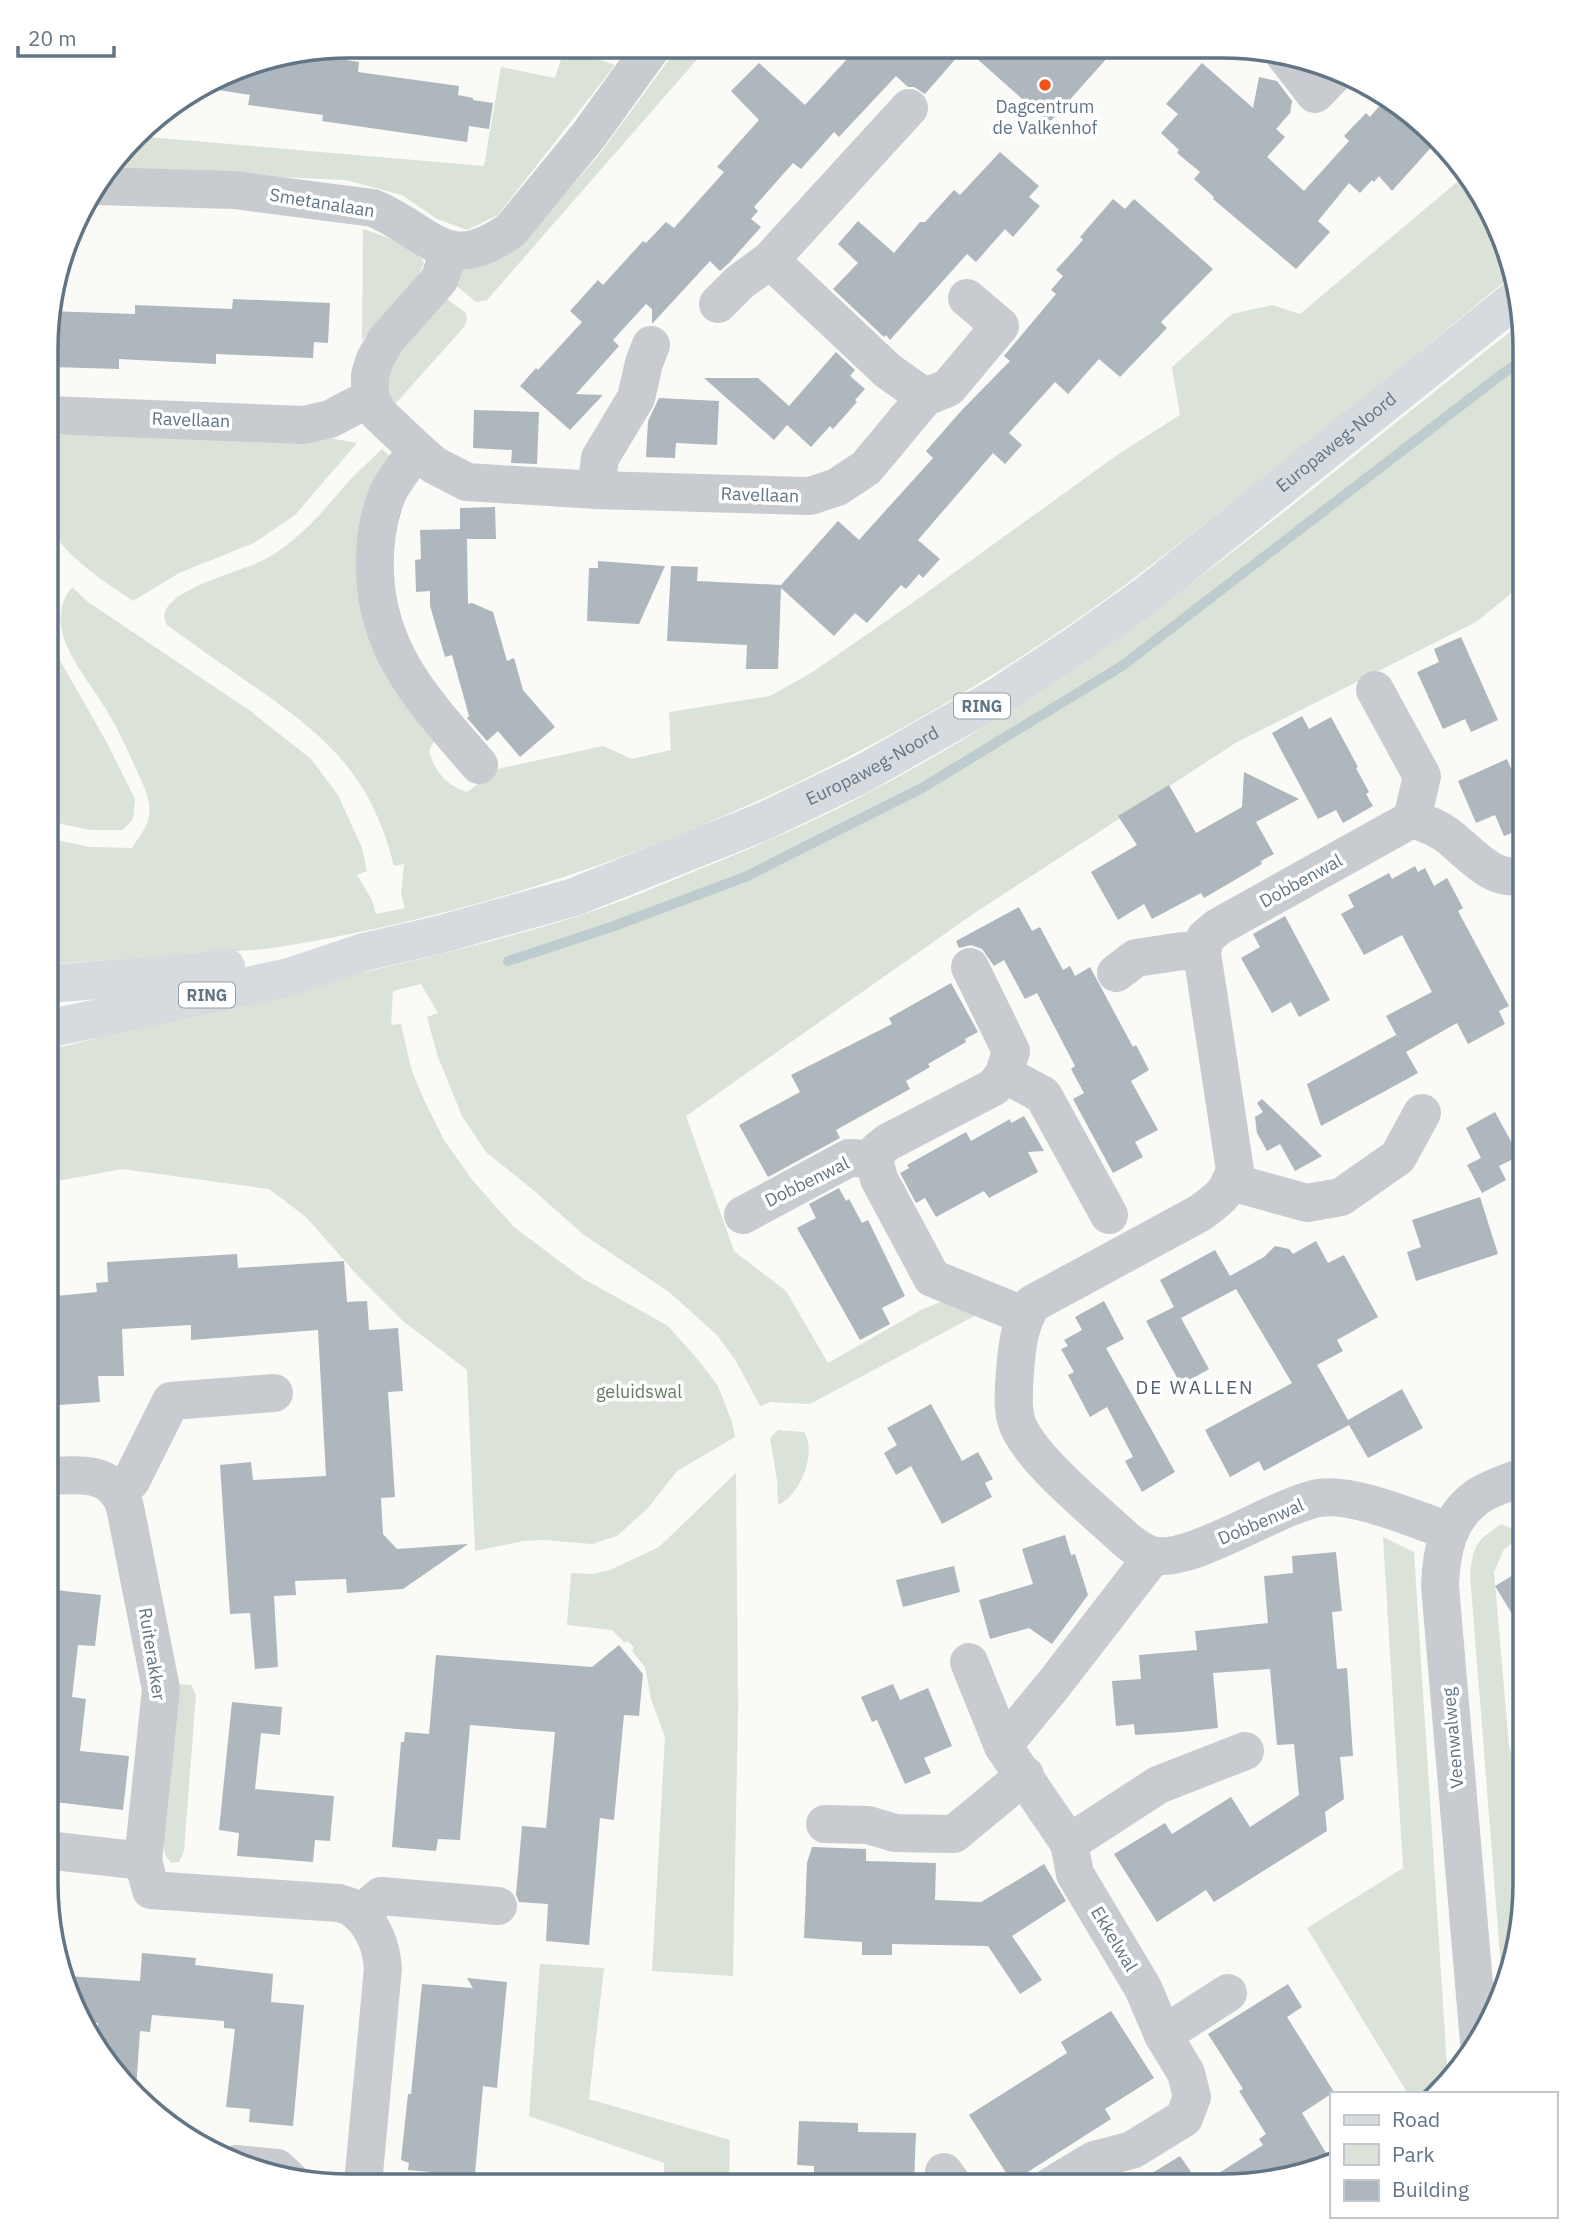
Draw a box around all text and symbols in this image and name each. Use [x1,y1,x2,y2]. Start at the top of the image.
scale bar [18,14,114,58]
text: 20 m [28,24,77,52]
marker: Dagcentrum de Valkenhof [1037,77,1053,93]
place label: Dagcentrum de Valkenhof [993,95,1098,139]
street label: Smetanalaan [268,183,376,222]
street label: Europaweg-Noord [1271,387,1401,497]
street label: Ravellaan [151,407,231,432]
street label: Ravellaan [720,482,800,507]
road number: RING [954,694,1010,719]
street label: Europaweg-Noord [802,721,943,810]
street label: Dobbenwal [1255,848,1346,913]
road number: RING [179,982,235,1007]
street label: Dobbenwal [761,1151,853,1212]
district label: DE WALLEN [1136,1375,1254,1399]
park label: geluidswal [596,1380,682,1403]
street label: Dobbenwal [1214,1493,1307,1550]
street label: Ruiterakker [134,1606,171,1702]
street label: Veenwalweg [1437,1686,1468,1790]
street label: Ekkelwal [1086,1902,1143,1976]
legend [1330,2092,1557,2218]
text: Road [1392,2105,1440,2133]
text: Park [1392,2140,1435,2168]
text: Building [1392,2175,1469,2203]

